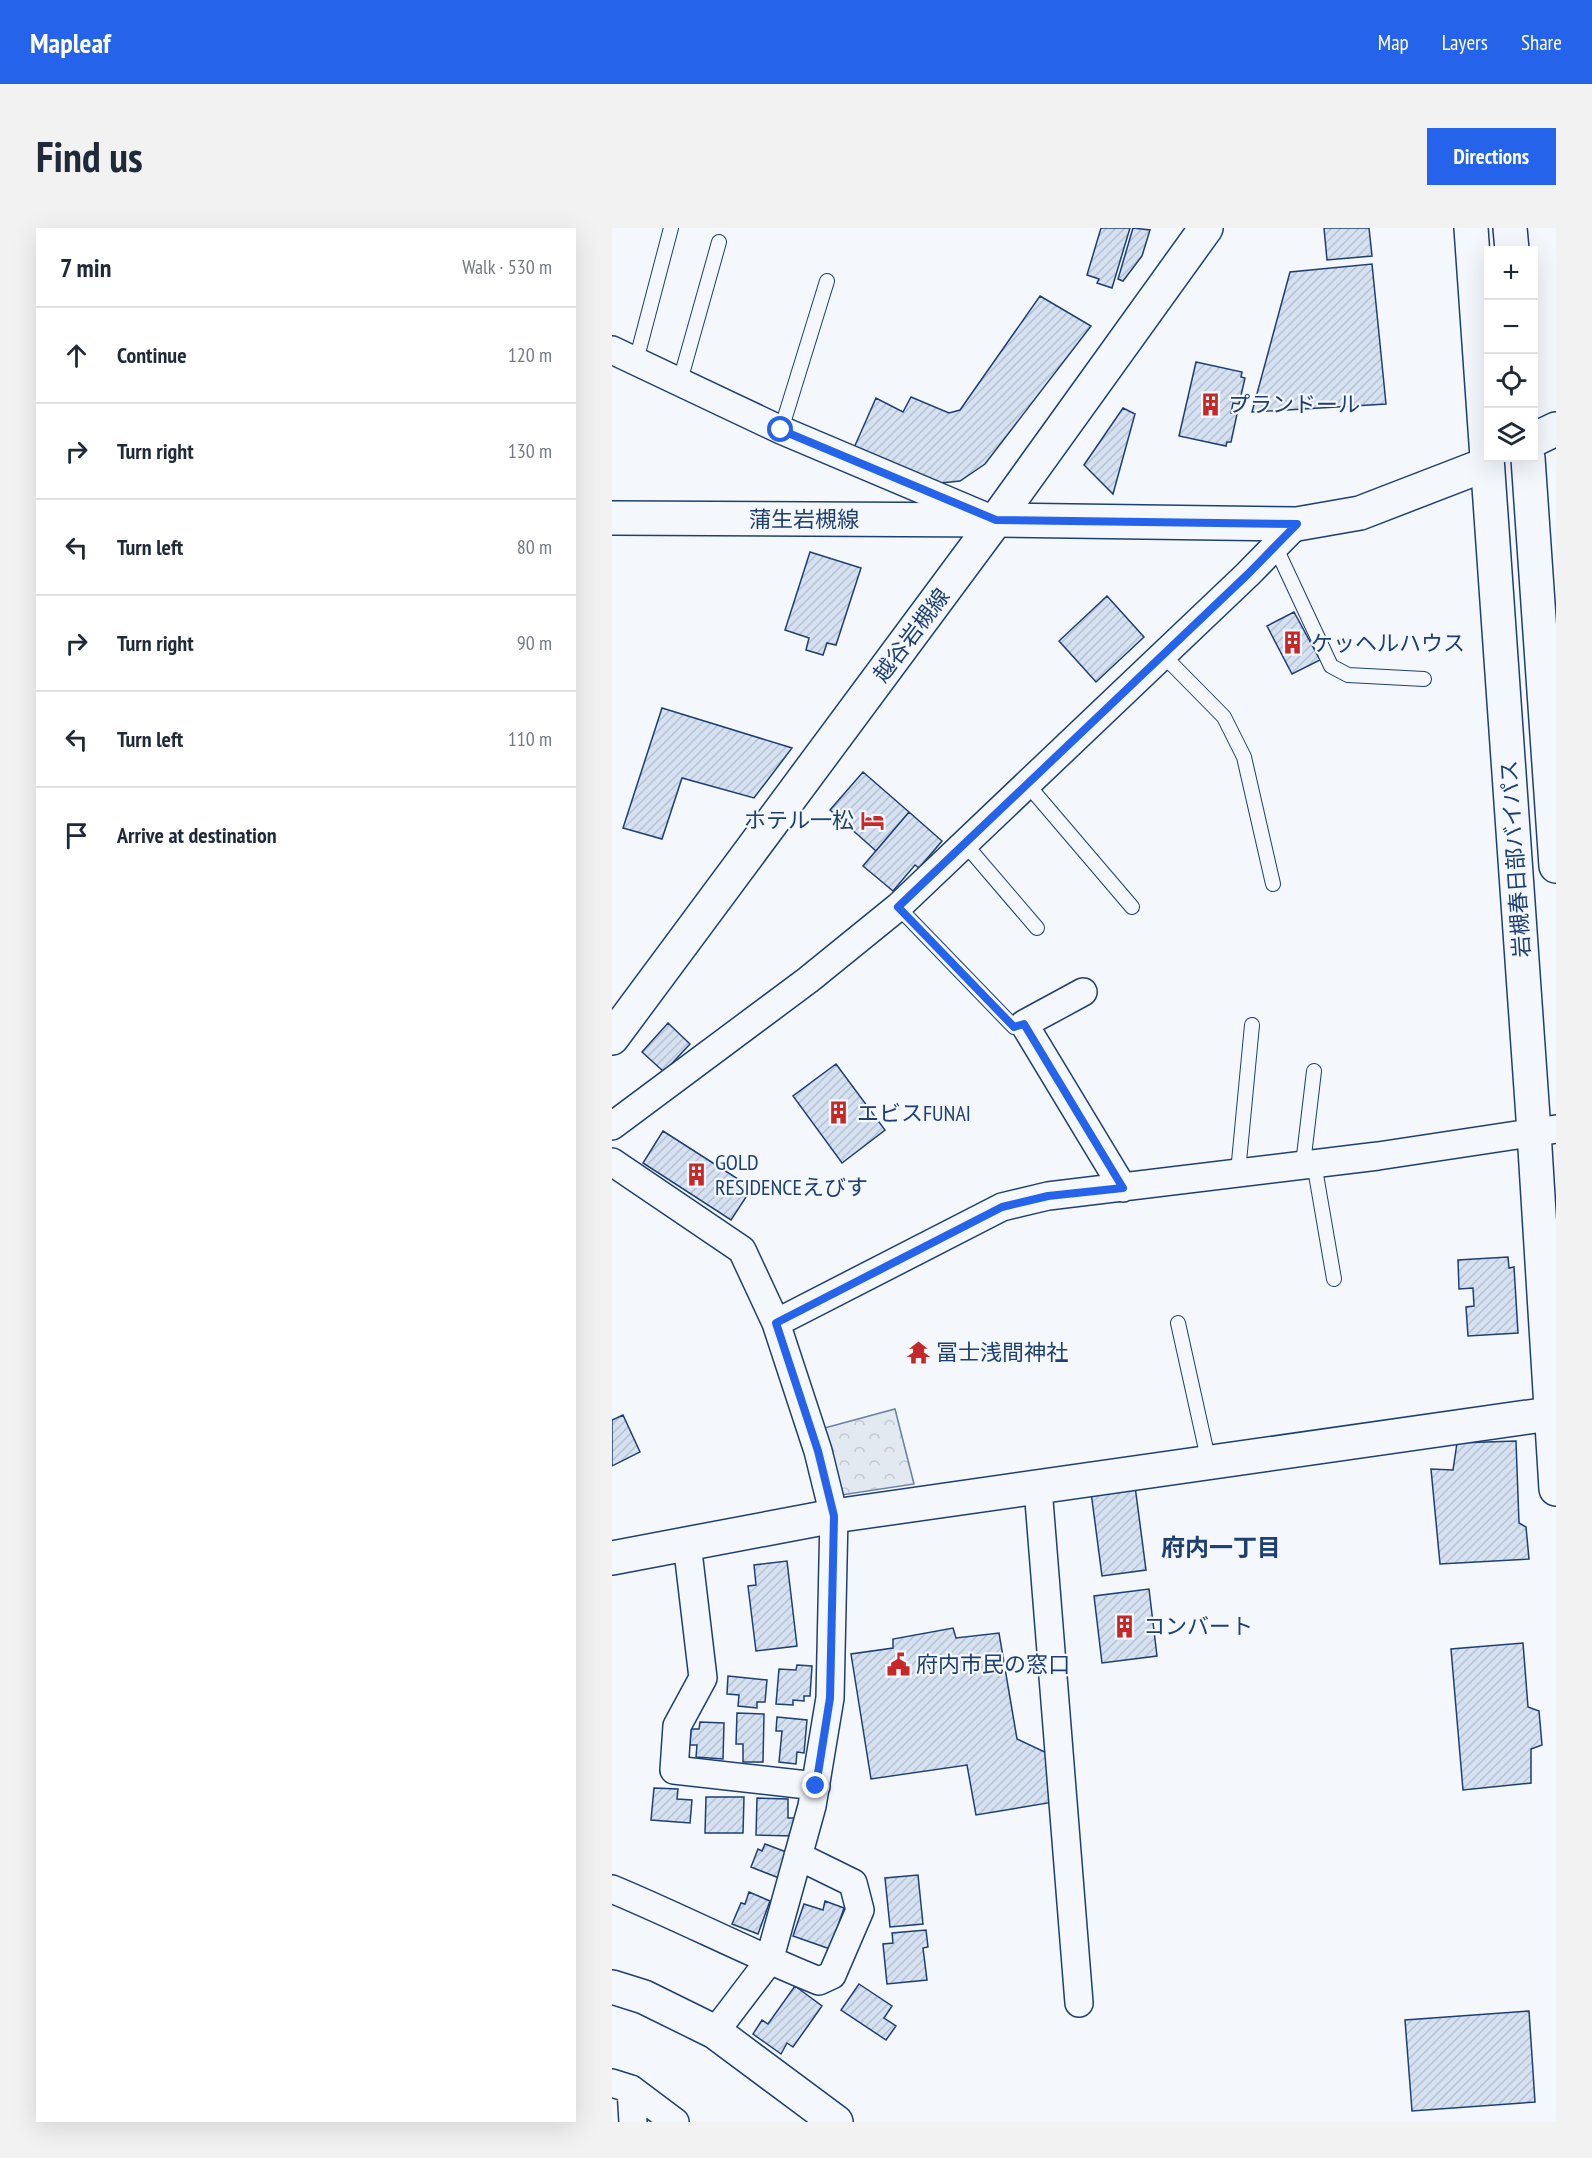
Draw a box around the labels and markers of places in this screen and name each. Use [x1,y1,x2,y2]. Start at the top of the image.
place label: プランドール [1228,390,1360,418]
building icon: プランドール [1197,391,1223,417]
place label: ケッヘルハウス [1311,629,1465,657]
building icon: ケッヘルハウス [1280,630,1306,656]
place label: ホテル一松 [744,806,854,834]
hotel icon: ホテル一松 [859,807,885,833]
place label: エビスFUNAI [857,1099,971,1127]
building icon: エビスFUNAI [826,1100,852,1126]
place label: GOLD RESIDENCEえびす [715,1148,868,1201]
building icon: GOLD RESIDENCEえびす [684,1162,710,1188]
place label: 冨士浅間神社 [936,1338,1068,1366]
temple icon: 冨士浅間神社 [905,1339,931,1365]
place label: コンバート [1143,1612,1253,1640]
building icon: コンバート [1112,1613,1138,1639]
place label: 府内市民の窓口 [916,1650,1070,1678]
public building icon: 府内市民の窓口 [885,1651,911,1677]

